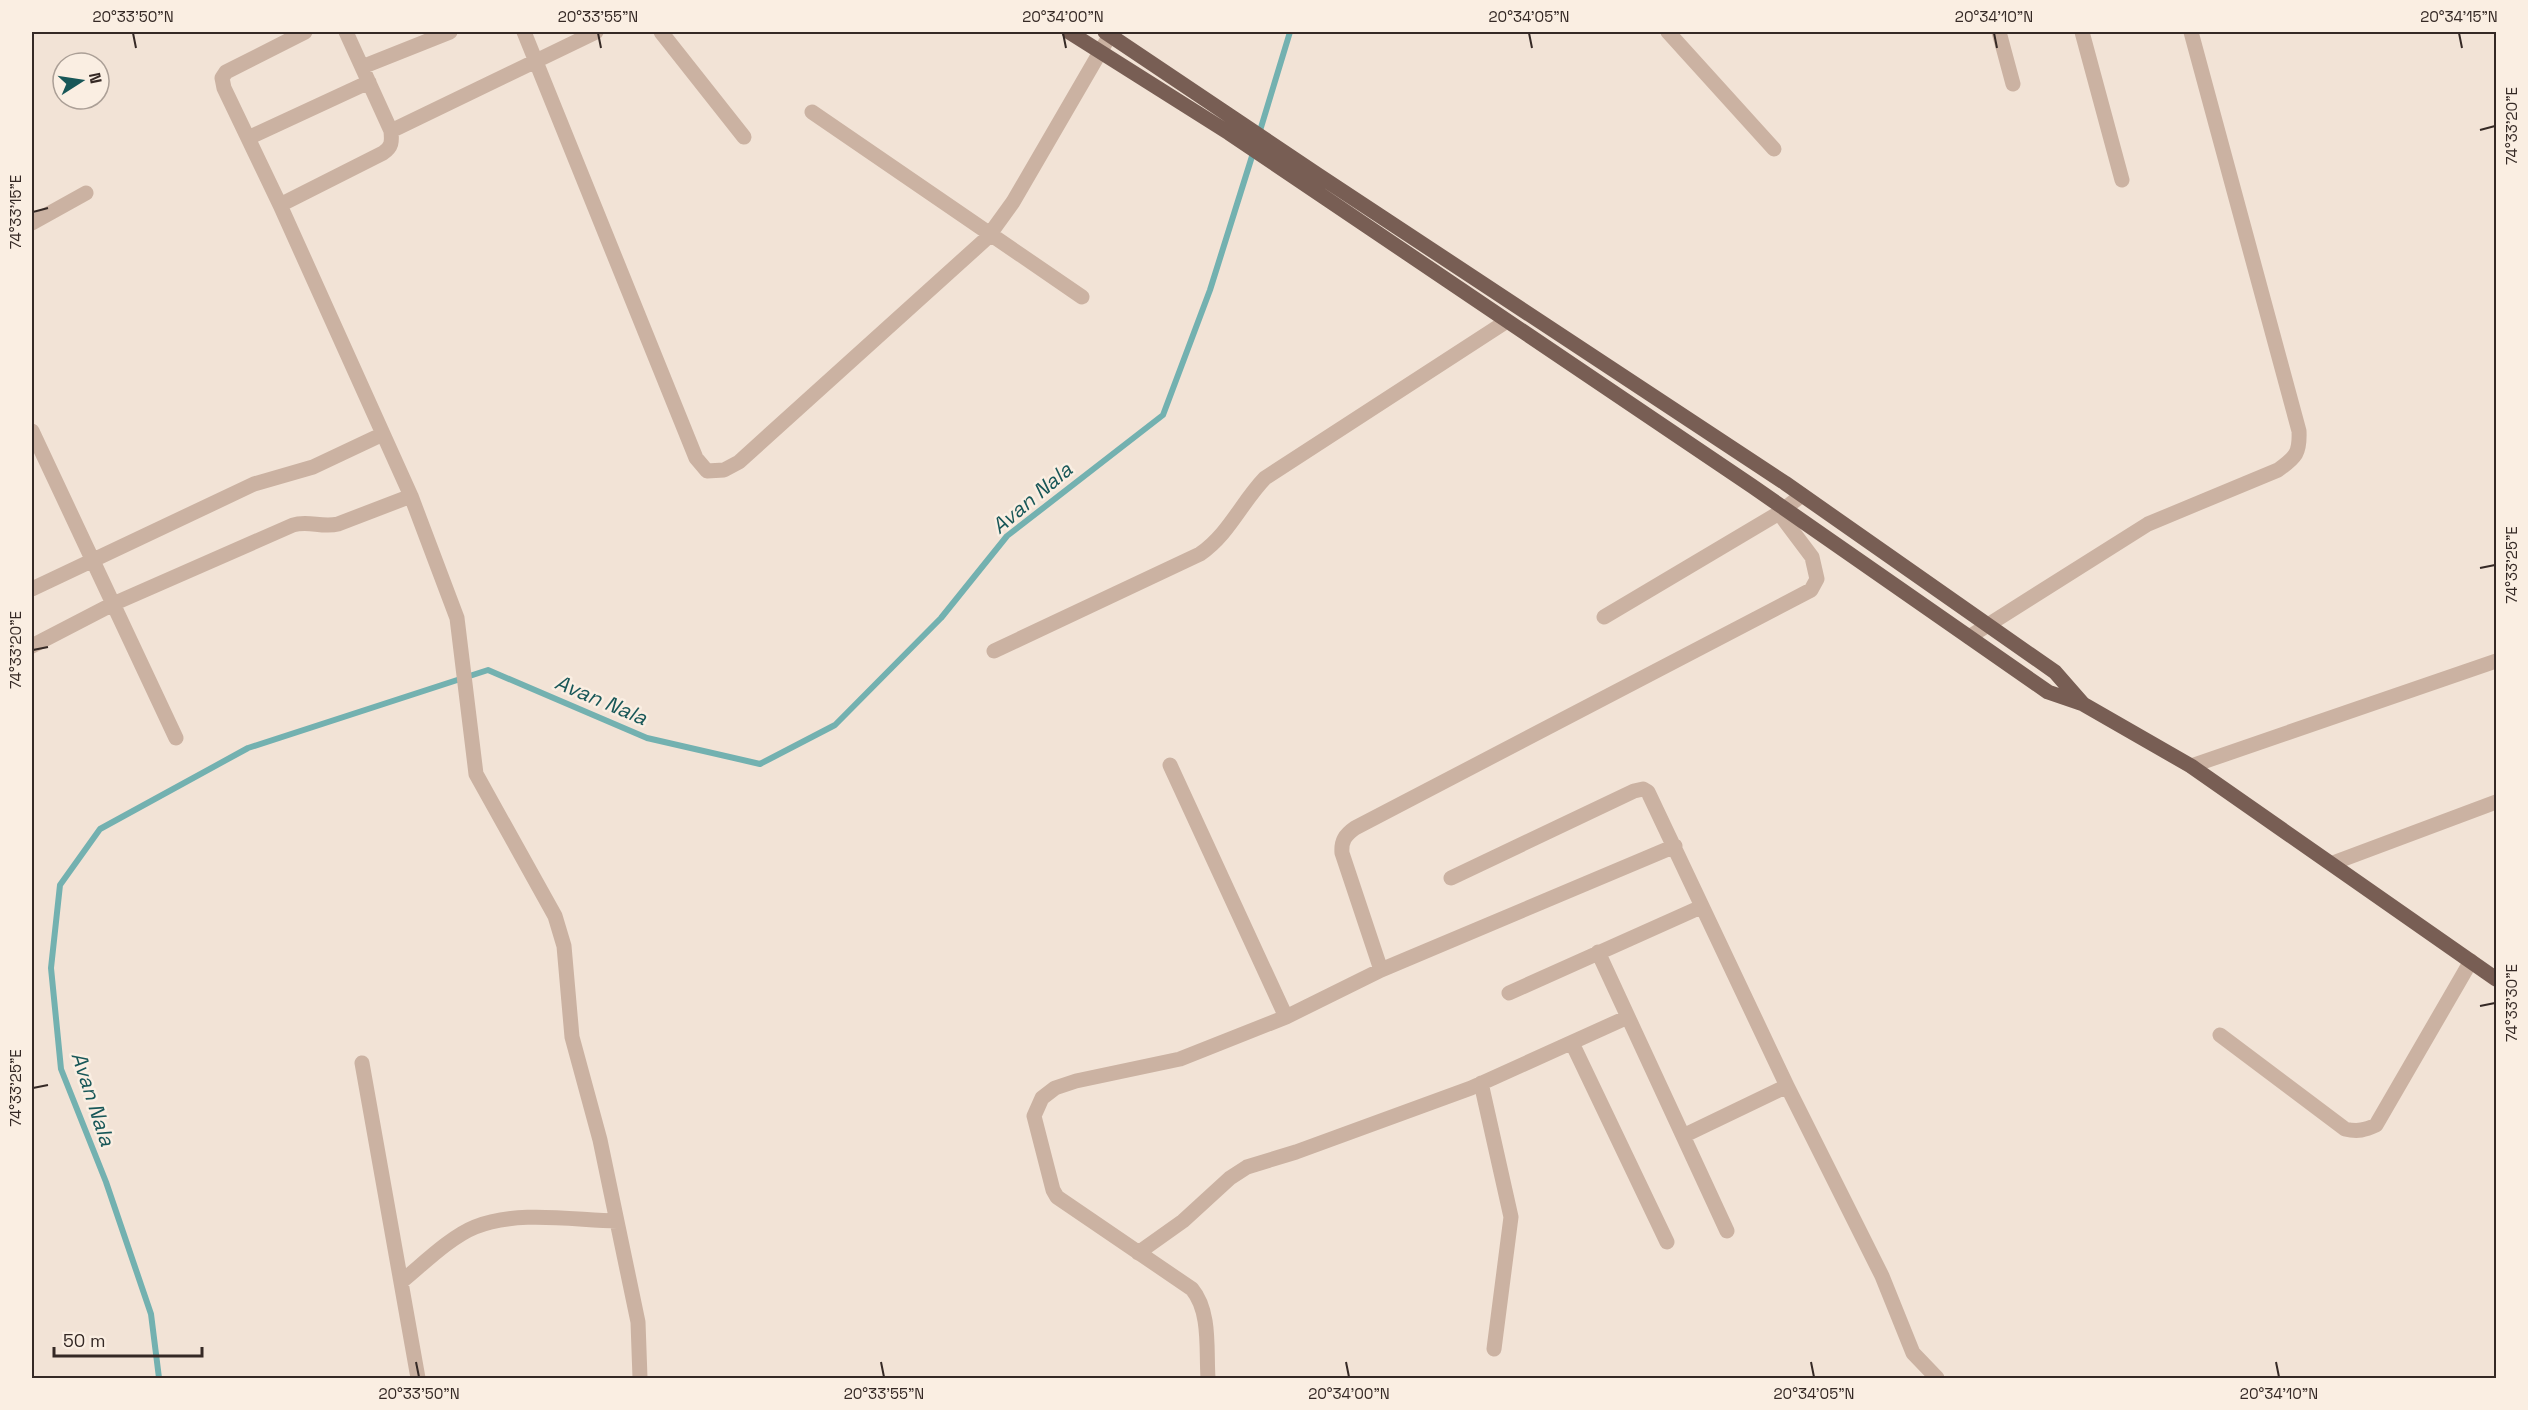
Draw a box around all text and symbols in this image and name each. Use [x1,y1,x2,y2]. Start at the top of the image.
text: 20°33'50"N [92,7,174,26]
text: 20°33'55"N [558,7,638,26]
text: 20°34'00"N [1022,7,1104,26]
text: 20°34'05"N [1489,7,1569,26]
text: 20°34'10"N [1955,7,2033,26]
text: 20°34'15"N [2420,7,2498,26]
north arrow [51,51,111,111]
text: N [84,71,107,85]
text: 74°33'20"E [2502,87,2521,165]
text: 74°33'15"E [6,175,25,249]
water label: Avan Nala [986,455,1078,539]
text: 74°33'25"E [2502,526,2521,604]
text: 74°33'20"E [6,611,25,689]
water label: Avan Nala [551,668,652,731]
text: 74°33'30"E [2502,964,2521,1042]
water label: Avan Nala [66,1048,122,1150]
text: 74°33'25"E [6,1049,25,1127]
scale bar [54,1320,202,1358]
text: 50 m [63,1329,105,1352]
text: 20°33'50"N [378,1384,460,1403]
text: 20°33'55"N [844,1384,924,1403]
text: 20°34'00"N [1308,1384,1390,1403]
text: 20°34'05"N [1774,1384,1854,1403]
text: 20°34'10"N [2240,1384,2318,1403]

